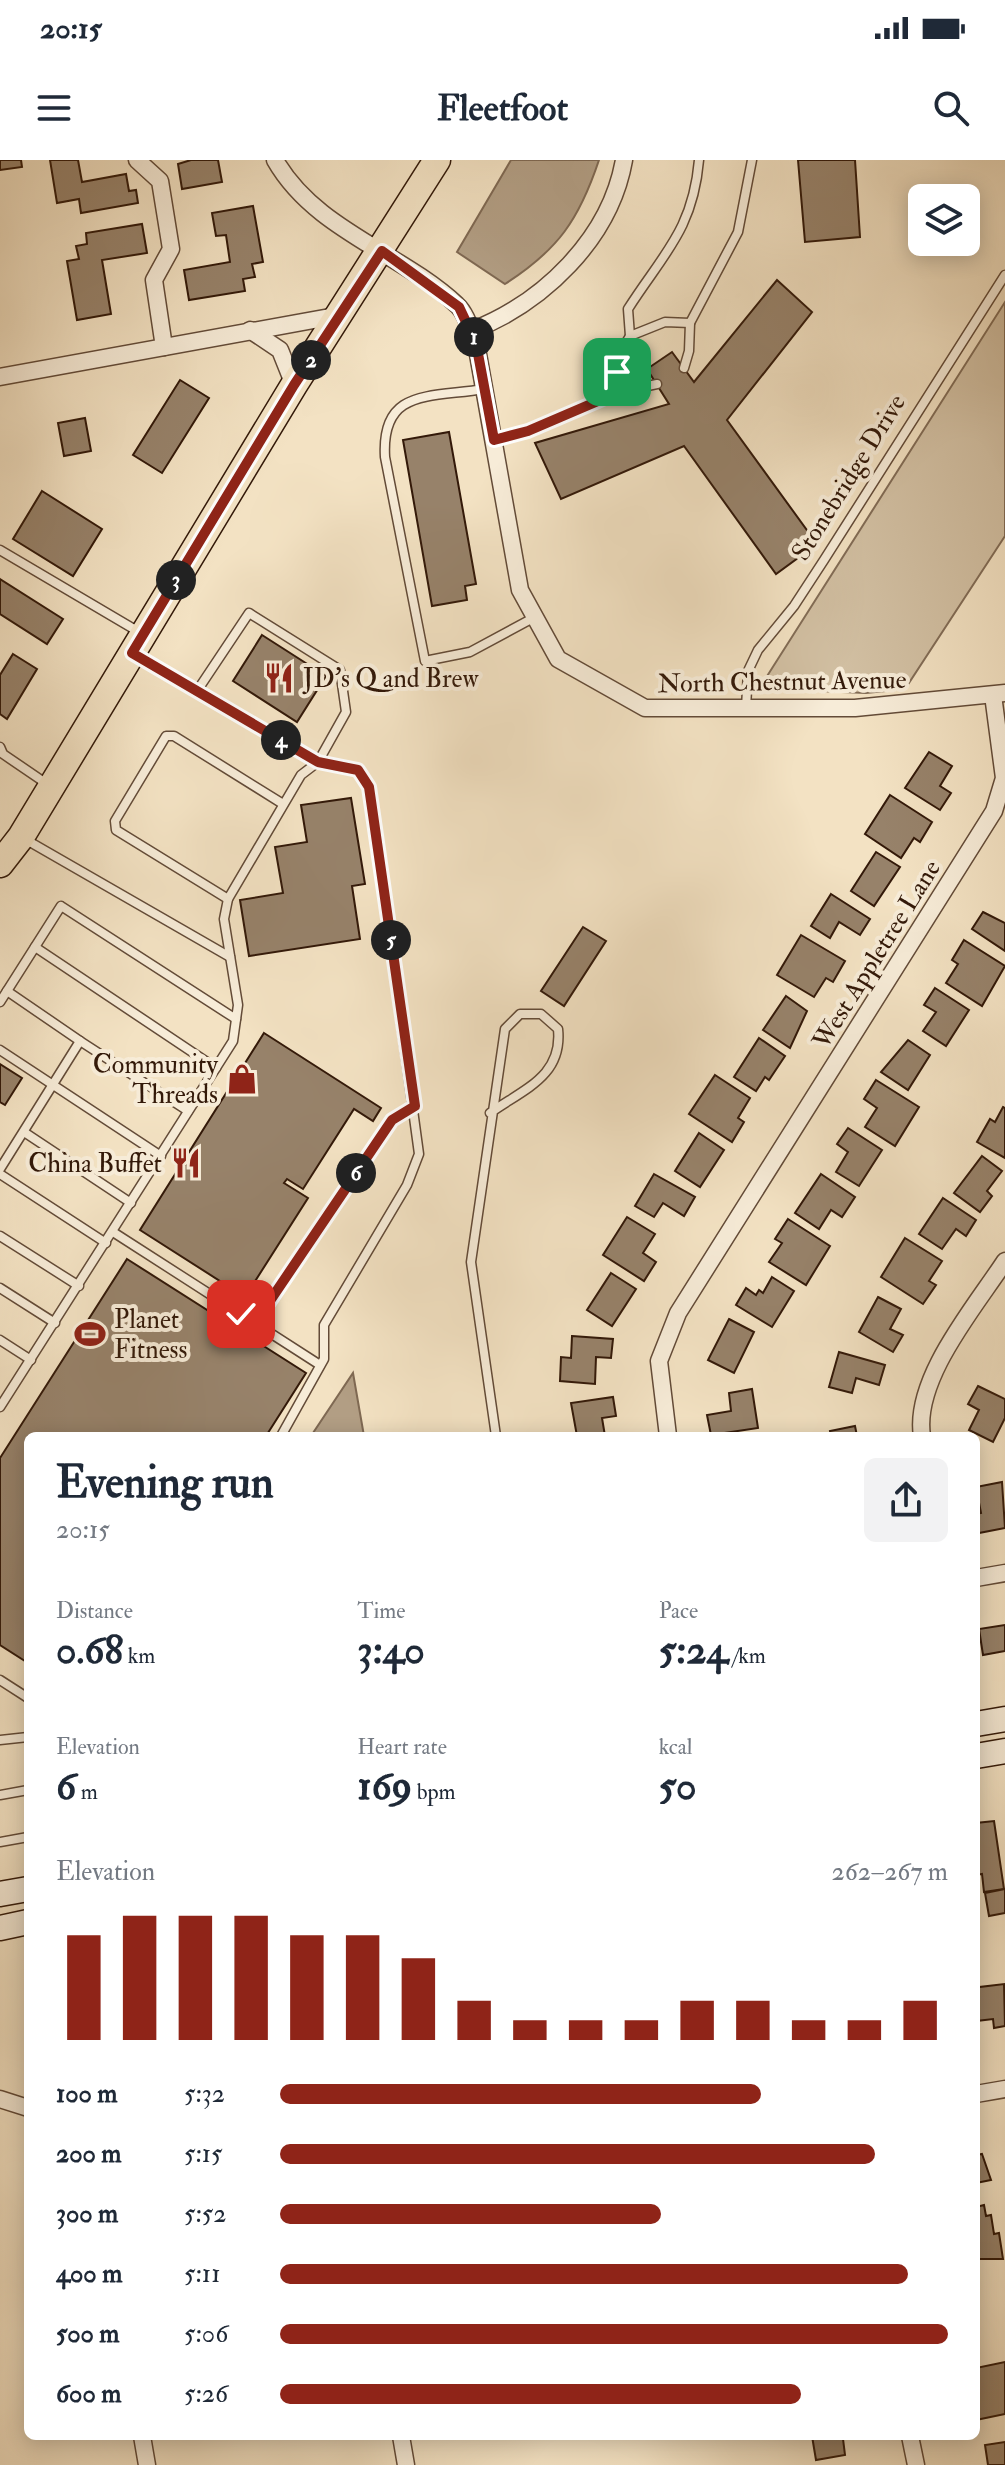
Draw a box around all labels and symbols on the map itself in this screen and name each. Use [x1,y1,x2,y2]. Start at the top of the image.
pin: 1 [454,317,494,357]
pin [583,338,651,406]
pin: 2 [291,340,331,380]
street label: Stonebridge Drive [785,388,913,567]
pin: 3 [156,560,196,600]
restaurant icon: JD's Q and Brew [262,661,296,695]
place label: JD's Q and Brew [302,663,479,695]
street label: North Chestnut Avenue [657,664,907,700]
pin: 4 [261,720,301,760]
street label: West Appletree Lane [805,854,949,1056]
pin: 5 [371,920,411,960]
place label: Community Threads [93,1049,219,1111]
shop icon: Community Threads [225,1062,259,1096]
restaurant icon: China Buffet [169,1146,203,1180]
place label: China Buffet [28,1148,162,1180]
pin: 6 [336,1153,376,1193]
pin [207,1280,275,1348]
place label: Planet Fitness [114,1304,187,1366]
sports icon: Planet Fitness [73,1317,107,1351]

